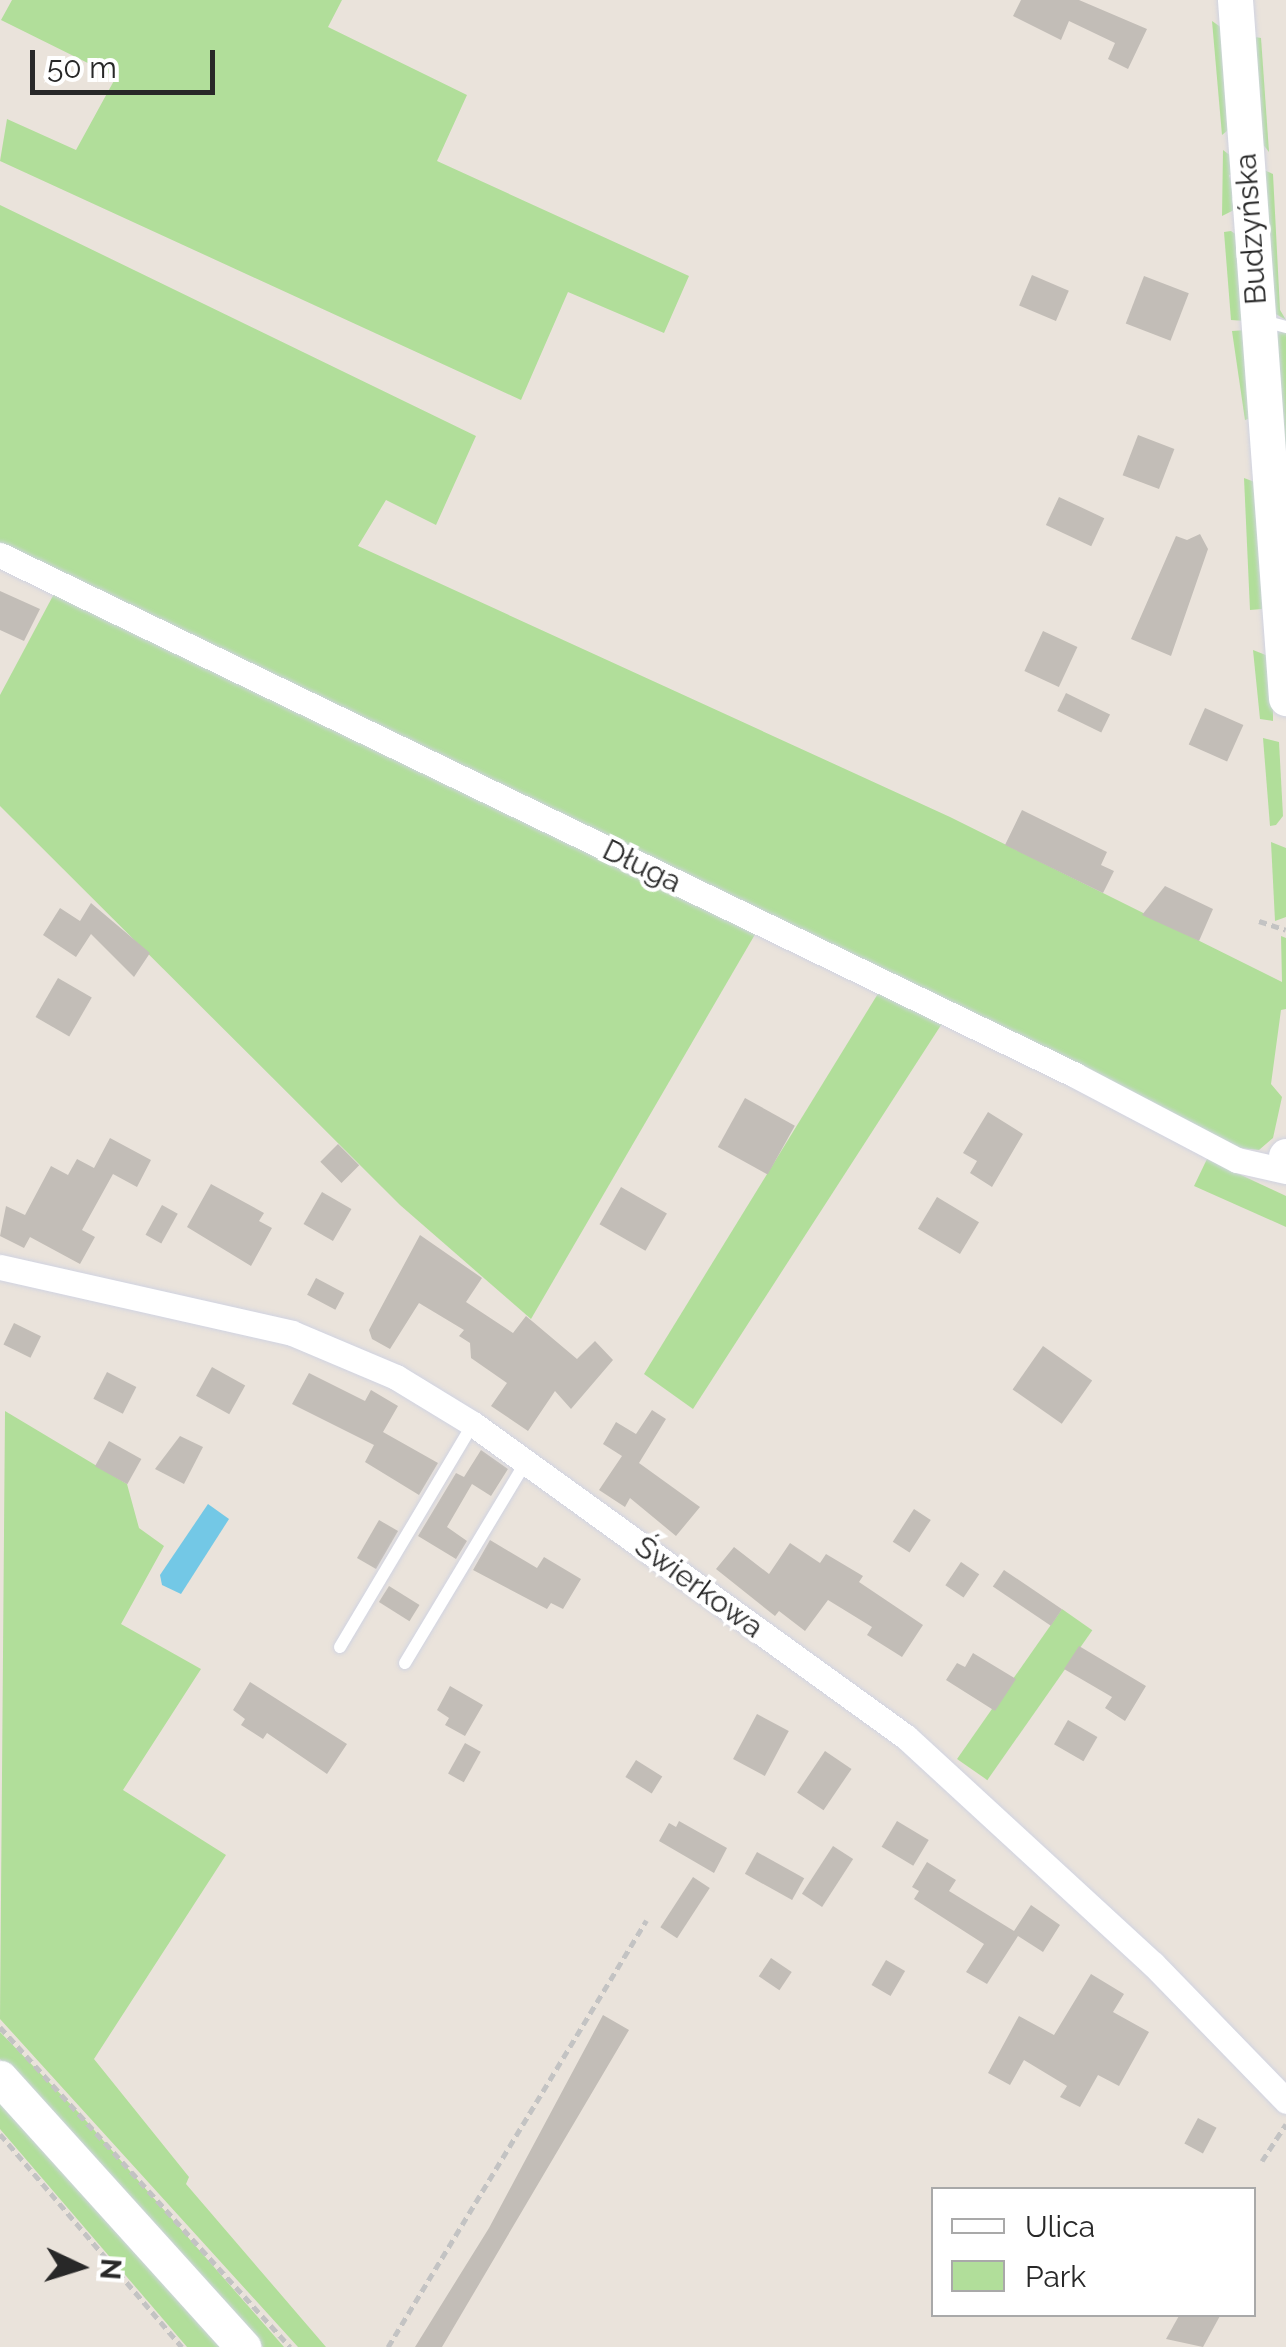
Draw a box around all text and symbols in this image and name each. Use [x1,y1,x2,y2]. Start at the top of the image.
scale bar [35,30,220,92]
text: 50 m [47,50,117,85]
street label: Budzyńska [1228,152,1274,306]
street label: Długa [597,832,687,900]
street label: Świerkowa [628,1528,770,1646]
legend [931,2187,1256,2317]
text: Ulica [1025,2209,1095,2244]
north arrow [30,2217,130,2317]
text: N [93,2257,128,2281]
text: Park [1025,2259,1086,2294]

